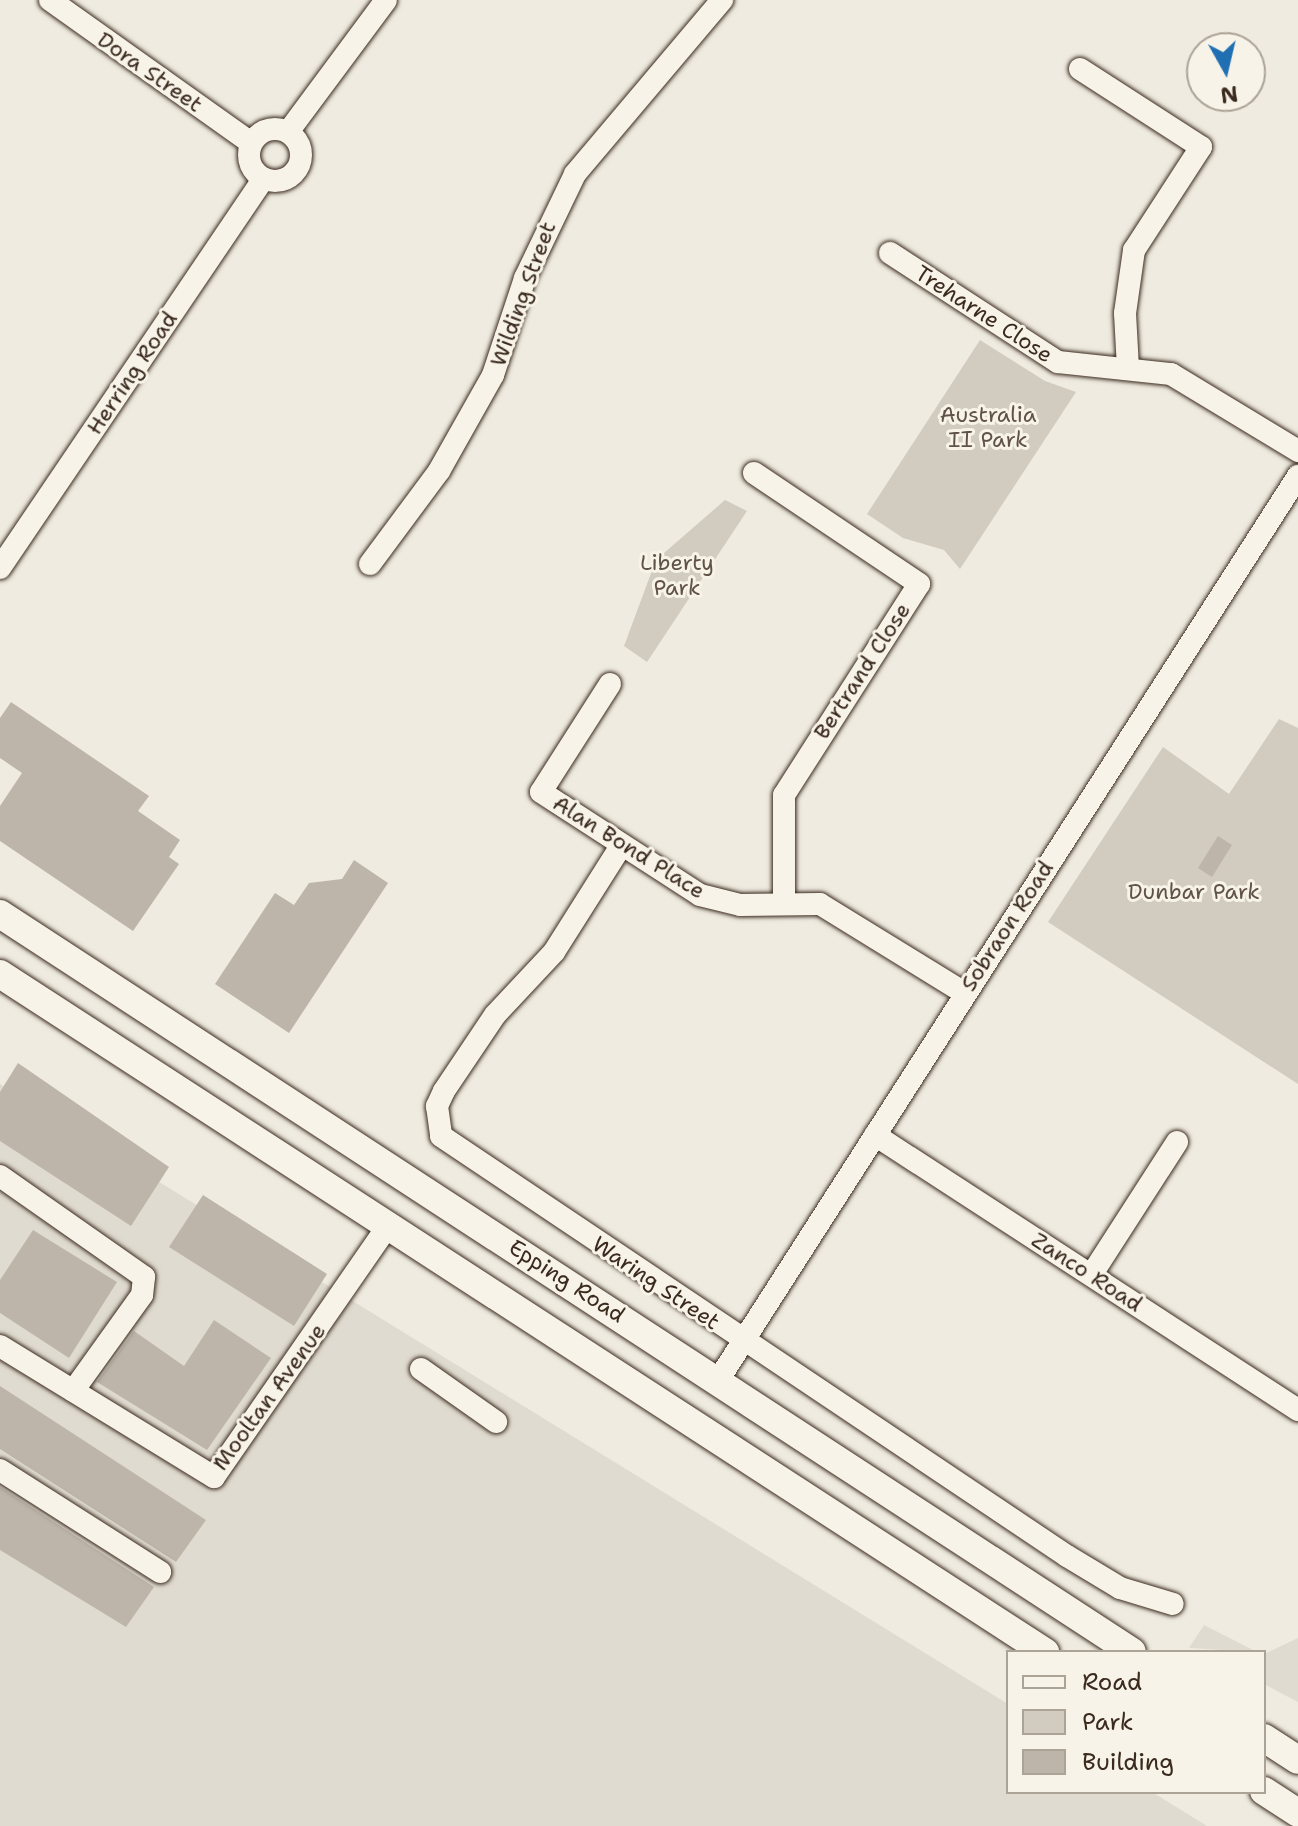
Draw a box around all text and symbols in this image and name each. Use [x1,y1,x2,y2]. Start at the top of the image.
street label: Dora Street [92,26,208,118]
north arrow [1186,32,1266,112]
text: N [1218,79,1240,110]
street label: Wilding Street [485,218,561,370]
street label: Treharne Close [910,260,1058,368]
street label: Herring Road [81,306,183,440]
park label: Australia II Park [940,401,1036,452]
park label: Liberty Park [640,549,714,600]
street label: Bertrand Close [808,598,916,744]
street label: Alan Bond Place [548,790,710,904]
street label: Sobraon Road [955,856,1059,996]
park label: Dunbar Park [1128,879,1260,905]
street label: Zanco Road [1027,1226,1147,1318]
street label: Waring Street [587,1231,725,1335]
street label: Epping Road [504,1234,630,1328]
street label: Mooltan Avenue [207,1318,331,1476]
legend [1006,1650,1266,1794]
text: Road [1082,1666,1142,1698]
text: Park [1082,1706,1134,1738]
text: Building [1082,1746,1174,1778]

